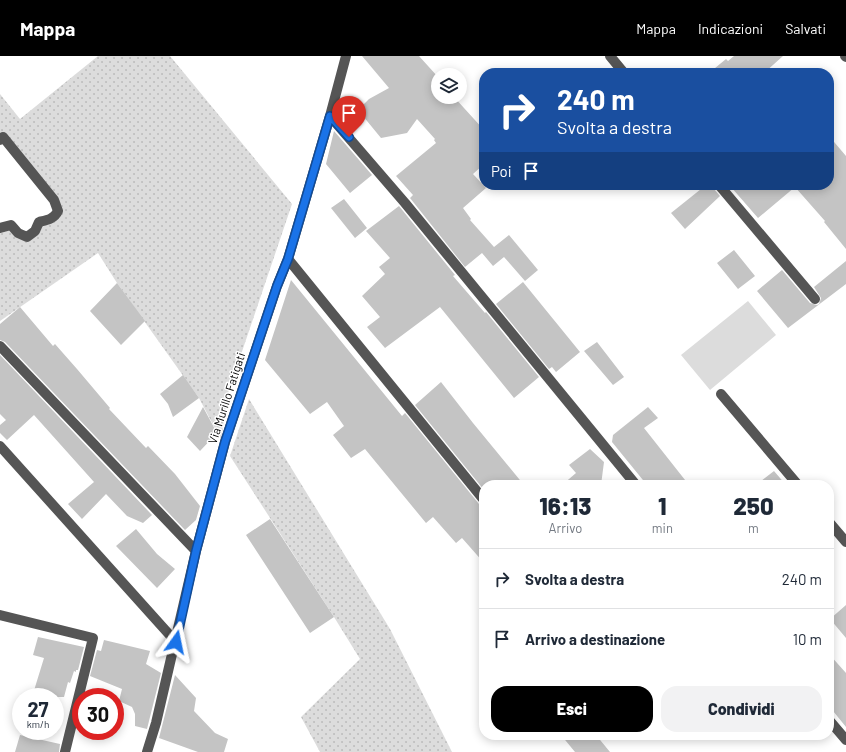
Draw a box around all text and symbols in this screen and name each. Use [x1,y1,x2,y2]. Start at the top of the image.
text: Mappa [20,17,75,40]
text: Mappa [636,20,676,37]
text: Indicazioni [698,20,763,37]
text: Salvati [785,20,826,37]
map controls [431,68,467,104]
button: layers [431,68,467,104]
text: 240 m [557,82,635,116]
icon: right [491,84,543,136]
pin [332,96,366,137]
icon: arrive [338,102,360,124]
text: Svolta a destra [557,116,672,138]
icon: arrive [520,160,542,182]
text: Poi [491,162,512,180]
street label: Via Murillo Fatigati [205,350,247,446]
text: 16:13 [539,491,592,520]
text: 1 [658,491,667,520]
text: 250 [733,491,774,520]
text: Arrivo [549,520,582,536]
text: min [652,520,673,536]
text: m [748,520,759,536]
icon: right [491,568,513,590]
text: Svolta a destra [525,570,624,588]
text: 240 m [782,570,822,588]
position arrow [155,621,197,663]
icon: arrive [491,628,513,650]
text: Arrivo a destinazione [525,630,665,648]
text: 10 m [793,630,822,648]
button: Esci [491,686,653,732]
button: Condividi [661,686,822,732]
speed limit sign: 30 [72,688,124,740]
text: 27 [27,697,49,721]
text: km/h [27,718,49,730]

